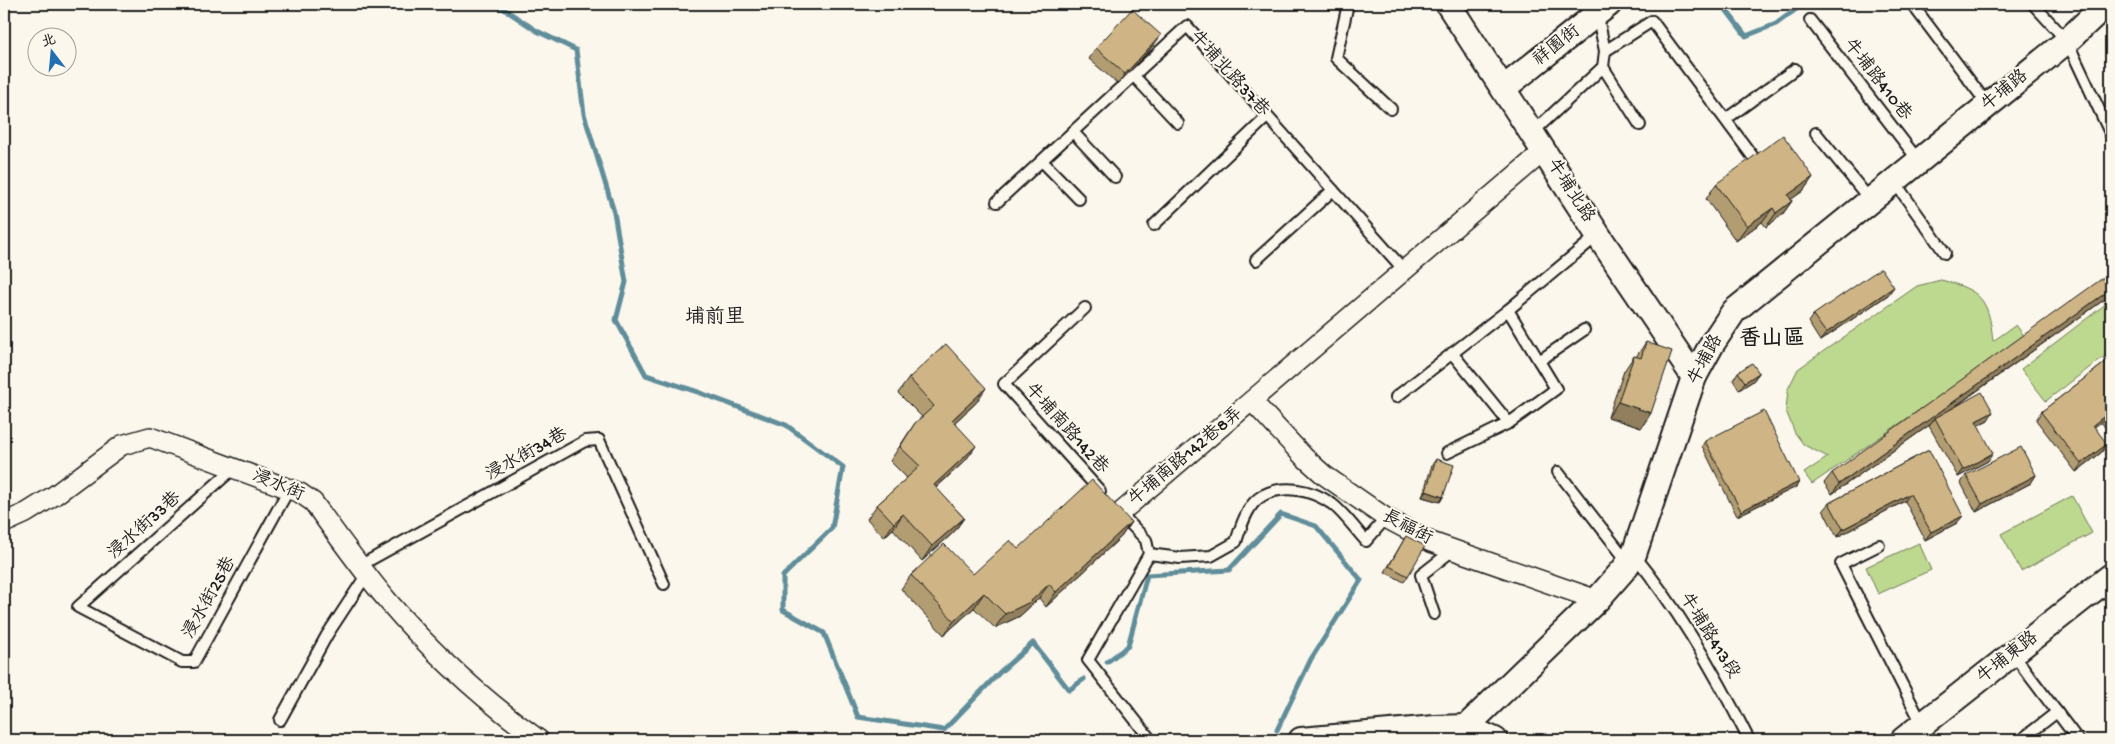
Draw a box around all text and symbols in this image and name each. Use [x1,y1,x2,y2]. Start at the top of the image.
street label: 祥園街 [1529,20,1585,71]
street label: 牛埔北路37巷 [1185,26,1274,121]
north arrow [28,28,78,78]
text: 北 [40,32,58,52]
street label: 牛埔路410巷 [1839,34,1916,125]
street label: 牛埔路 [1977,65,2033,116]
street label: 牛埔北路 [1542,155,1599,227]
district label: 埔前里 [685,305,745,330]
district label: 香山區 [1739,326,1805,353]
street label: 牛埔路 [1683,331,1728,389]
street label: 牛埔南路142巷 [1020,379,1113,479]
street label: 牛埔南路142巷8弄 [1124,402,1247,511]
street label: 浸水街34巷 [482,423,571,486]
street label: 浸水街 [249,465,307,506]
street label: 浸水街33巷 [104,487,186,564]
street label: 長福街 [1378,505,1436,550]
street label: 浸水街25巷 [178,553,241,643]
street label: 牛埔路413段 [1674,589,1744,683]
street label: 牛埔東路 [1973,627,2043,688]

